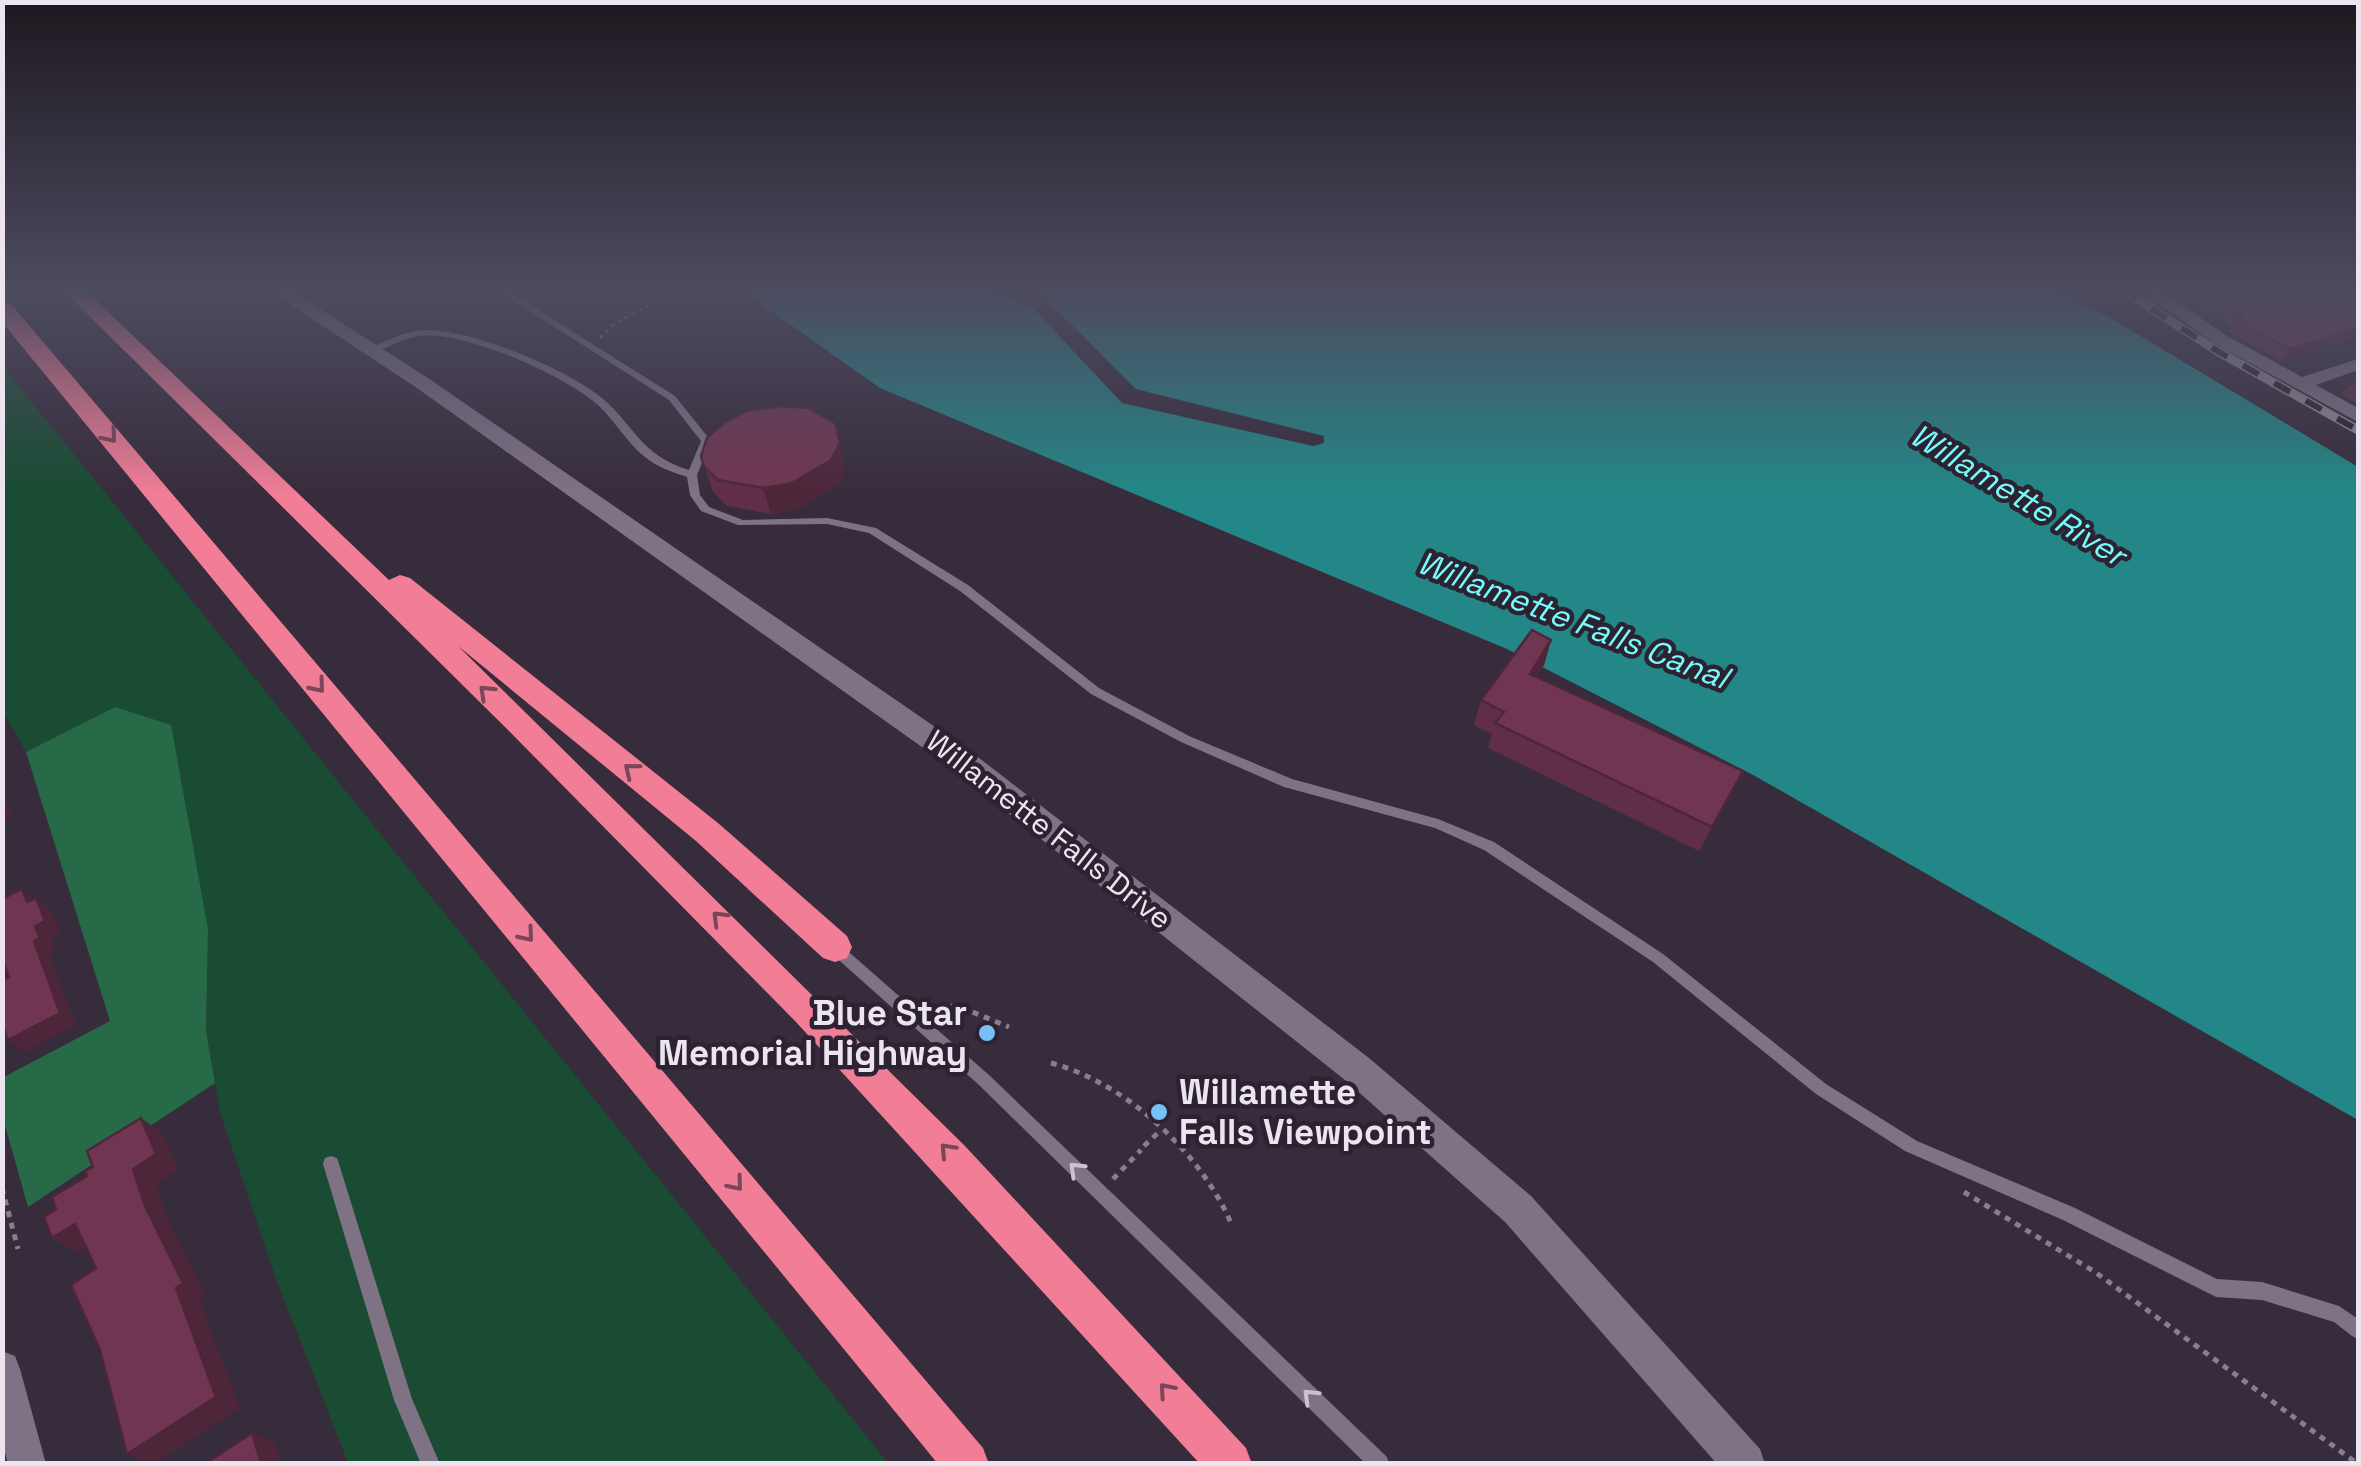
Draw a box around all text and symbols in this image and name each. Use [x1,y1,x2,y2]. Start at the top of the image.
water label: Willamette River [1903,415,2135,577]
one-way arrow [98,425,116,443]
water label: Willamette Falls Canal [1412,542,1737,699]
one-way arrow [307,674,325,692]
one-way arrow [479,685,498,703]
street label: Willamette Falls Drive [919,721,1180,938]
one-way arrow [624,764,642,782]
one-way arrow [712,912,730,930]
one-way arrow [515,923,533,941]
place label: Blue Star Memorial Highway [658,991,967,1075]
marker: Blue Star Memorial Highway [976,1022,998,1044]
place label: Willamette Falls Viewpoint [1179,1070,1432,1154]
marker: Willamette Falls Viewpoint [1148,1101,1170,1123]
one-way arrow [941,1143,959,1162]
one-way arrow [1070,1163,1088,1181]
one-way arrow [724,1172,742,1190]
one-way arrow [1159,1383,1177,1402]
one-way arrow [1303,1389,1321,1407]

